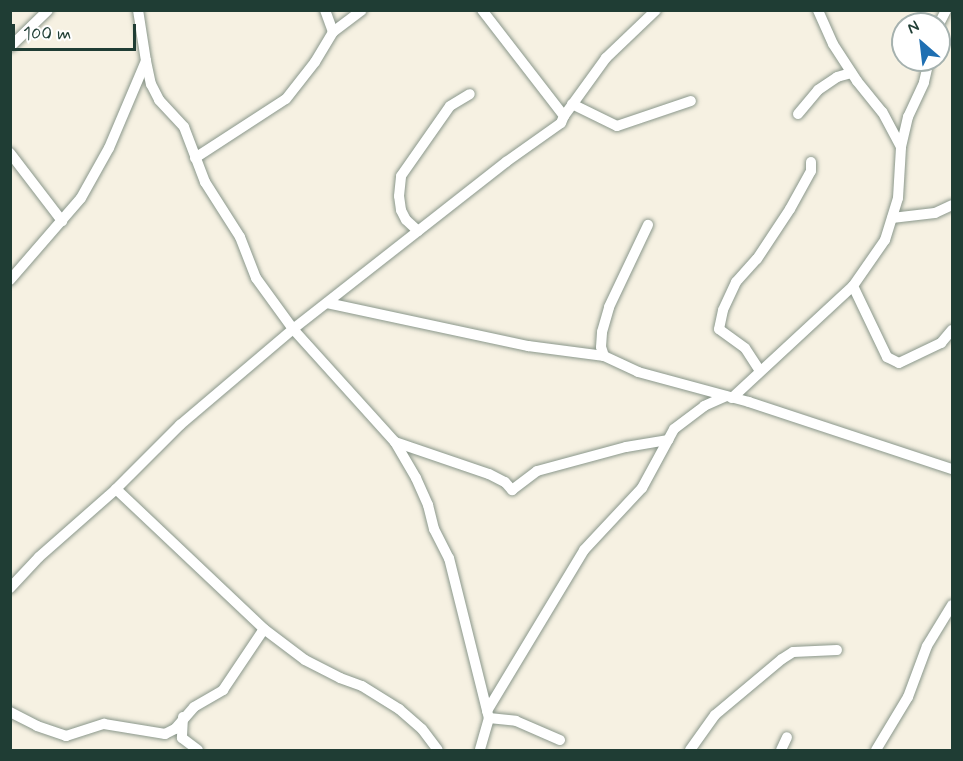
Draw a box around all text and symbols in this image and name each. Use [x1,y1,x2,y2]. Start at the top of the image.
scale bar [15,12,140,50]
north arrow [891,12,951,72]
text: N [904,16,923,39]
text: 100 m [23,22,71,46]

